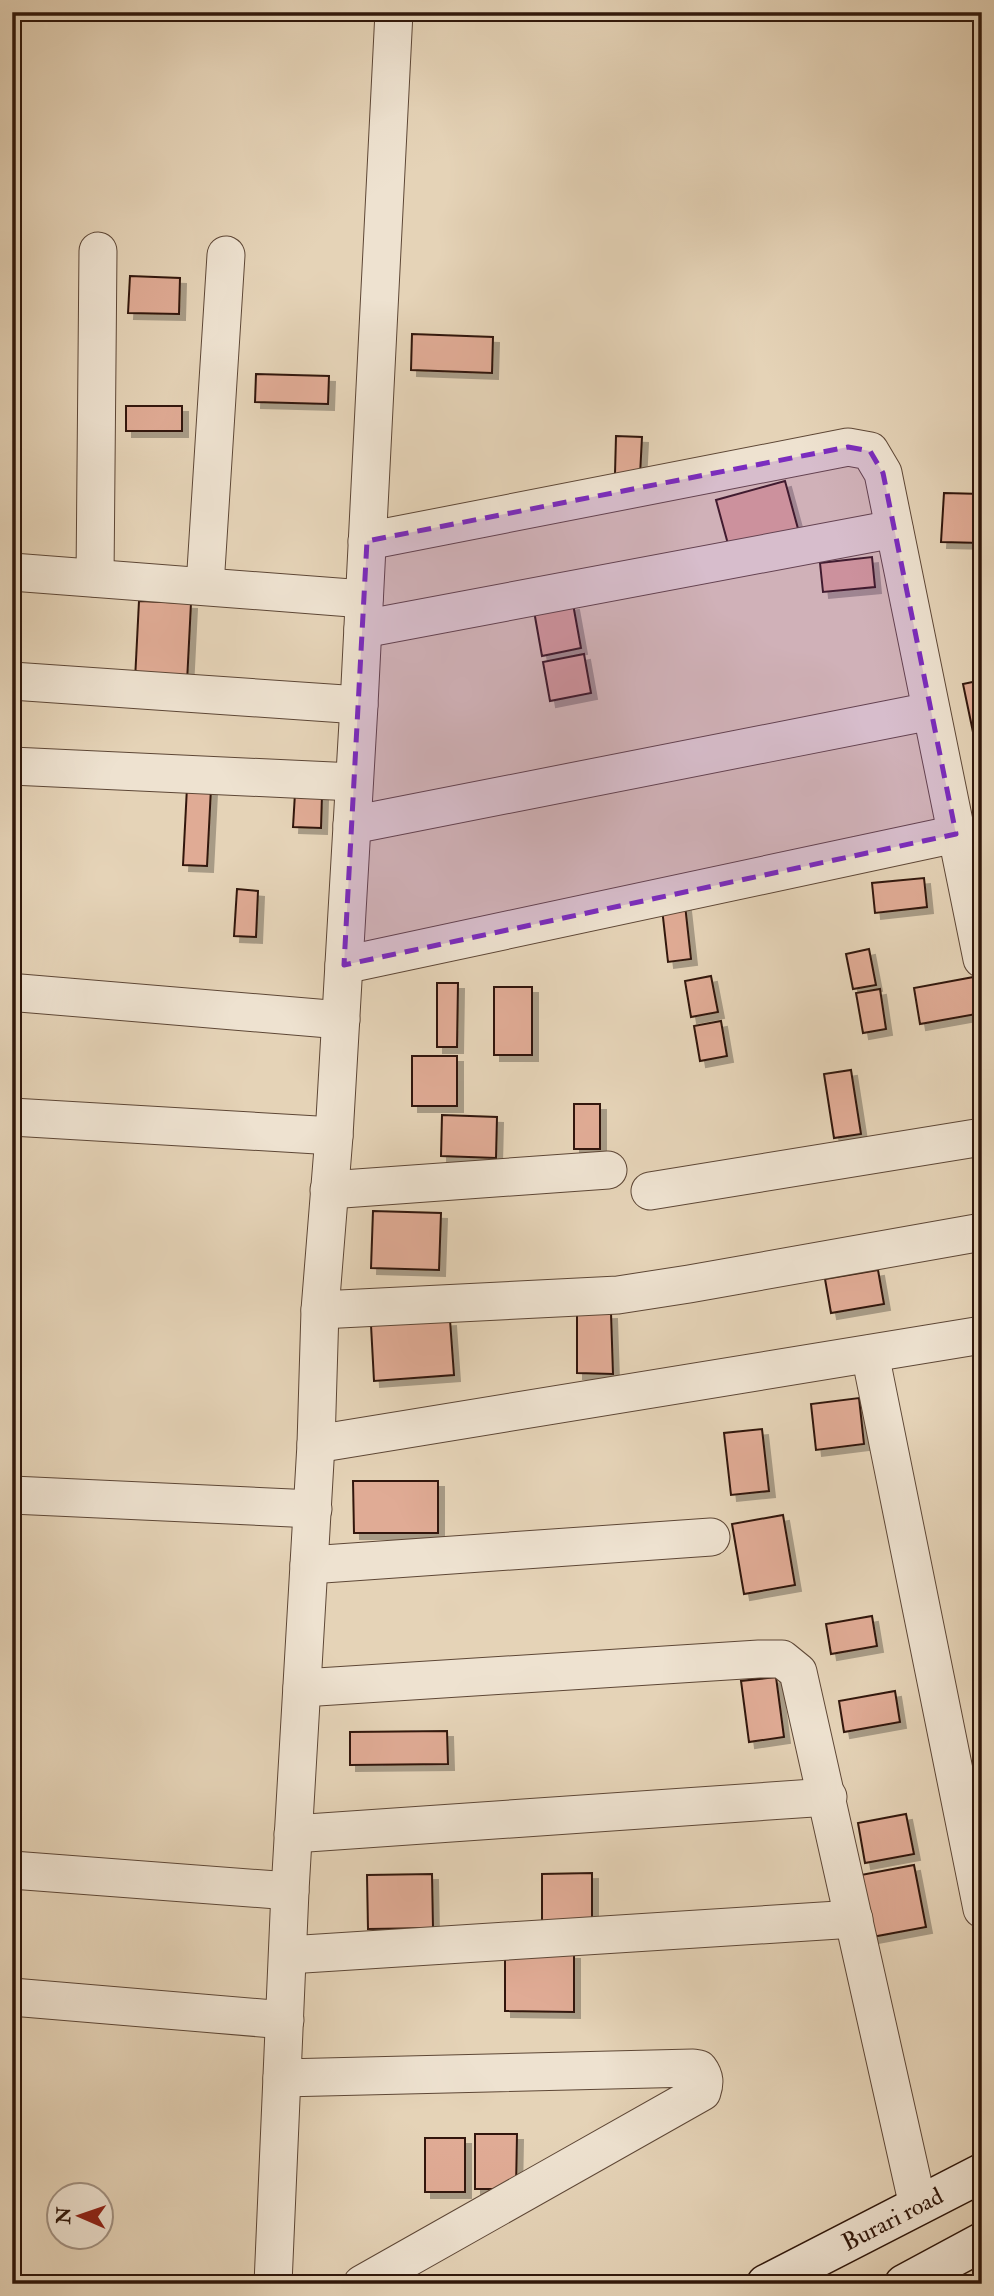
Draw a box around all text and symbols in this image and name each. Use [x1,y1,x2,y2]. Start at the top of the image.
north arrow [46,2180,116,2250]
street label: Burari road [837,2181,948,2258]
text: N [52,2206,76,2225]

